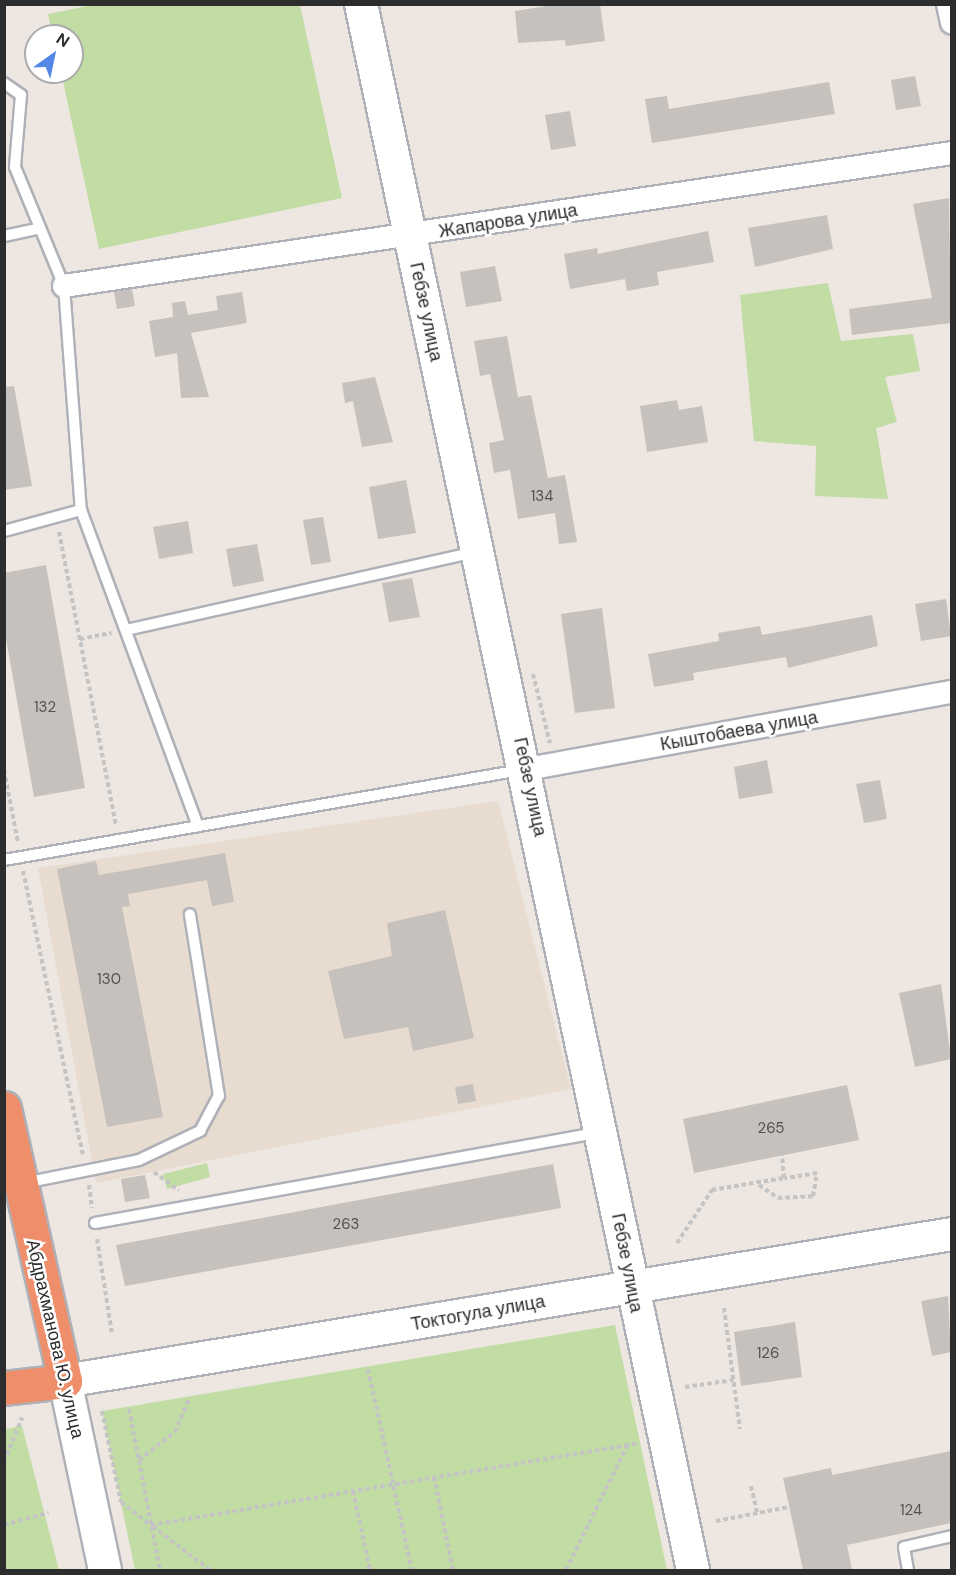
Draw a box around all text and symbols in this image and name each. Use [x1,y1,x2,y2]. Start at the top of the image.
north arrow [24,24,84,84]
text: N [52,28,74,52]
street label: Жапарова улица [437,199,579,243]
street label: Гебзе улица [405,261,447,363]
house number: 134 [531,488,553,506]
house number: 132 [34,699,56,717]
street label: Кыштобаева улица [659,707,819,755]
street label: Гебзе улица [509,736,551,838]
house number: 130 [97,971,121,989]
house number: 265 [758,1120,784,1138]
street label: Гебзе улица [607,1212,647,1314]
house number: 263 [333,1216,359,1234]
street label: Абдрахманова Ю. улица [22,1237,88,1441]
street label: Токтогула улица [409,1291,547,1335]
house number: 126 [757,1345,779,1363]
house number: 124 [900,1502,922,1520]

